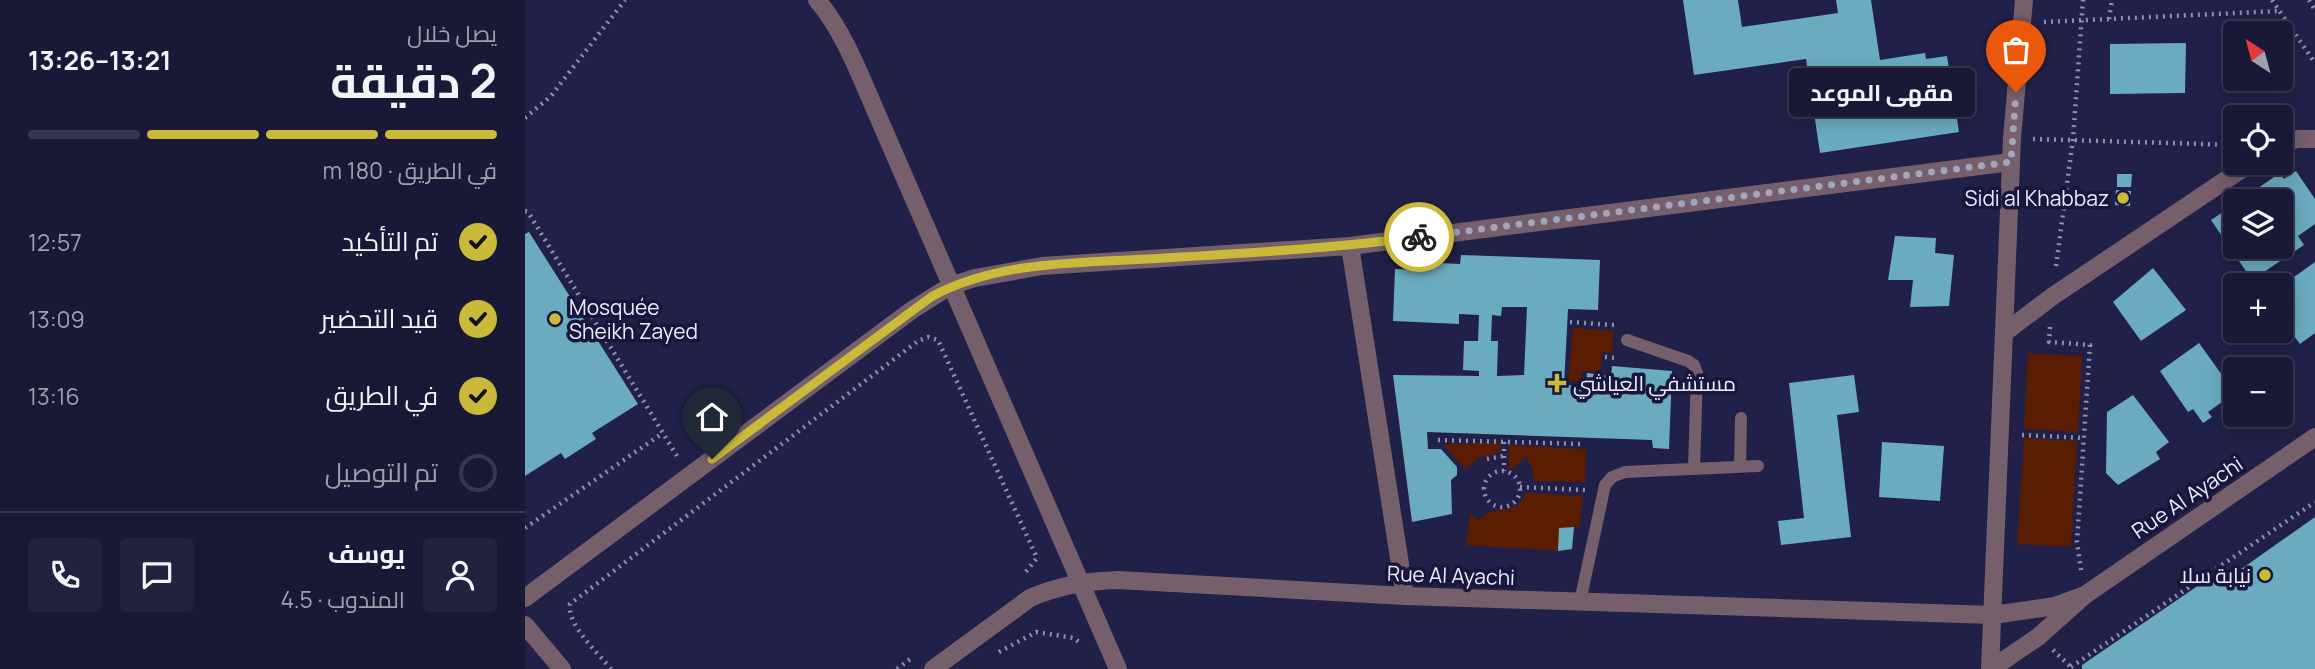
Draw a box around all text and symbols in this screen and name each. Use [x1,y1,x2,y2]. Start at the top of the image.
text: يصل خلال [407,17,497,49]
pin [1986,20,2046,92]
north arrow [2223,21,2293,91]
map controls [2223,21,2293,427]
icon: bag [1997,31,2035,69]
text: 13:21–13:26 [28,42,171,78]
text: 2 دقيقة [330,49,497,112]
callout: مقهى الموعد [1789,68,1974,116]
text: مقهى الموعد [1810,76,1954,108]
button: locate [2223,105,2293,175]
text: في الطريق · 180 m [323,154,497,186]
place label: Sidi al Khabbaz [1965,184,2109,212]
button: layers [2223,189,2293,259]
marker: Sidi al Khabbaz [2115,190,2131,206]
courier [1384,202,1454,272]
icon: bike [1400,218,1438,256]
text: تم التأكيد [341,223,438,259]
icon: check [459,223,497,261]
text: 12:57 [28,226,82,258]
button: + [2223,273,2293,343]
place label: Mosquée Sheikh Zayed [569,293,698,345]
text: قيد التحضير [320,300,438,336]
icon: check [459,300,497,338]
text: 13:09 [28,303,85,335]
marker: Mosquée Sheikh Zayed [547,311,563,327]
button: − [2223,357,2293,427]
place label: مستشفي العياشي [1573,369,1736,400]
marker: مستشفي العياشي [1547,373,1567,393]
text: في الطريق [325,377,438,413]
icon: check [459,377,497,415]
text: 13:16 [28,380,80,412]
pin [682,387,742,459]
icon: home [693,398,731,436]
street label: Rue Al Ayachi [2126,450,2248,544]
text: تم التوصيل [325,454,438,490]
text: يوسف [328,535,405,571]
button: phone [28,538,102,612]
button: chat [120,538,194,612]
button: person [423,538,497,612]
street label: Rue Al Ayachi [1386,559,1516,591]
place label: نيابة سلا [2180,561,2251,589]
marker: نيابة سلا [2257,567,2273,583]
text: المندوب · 4.5 [281,583,405,615]

